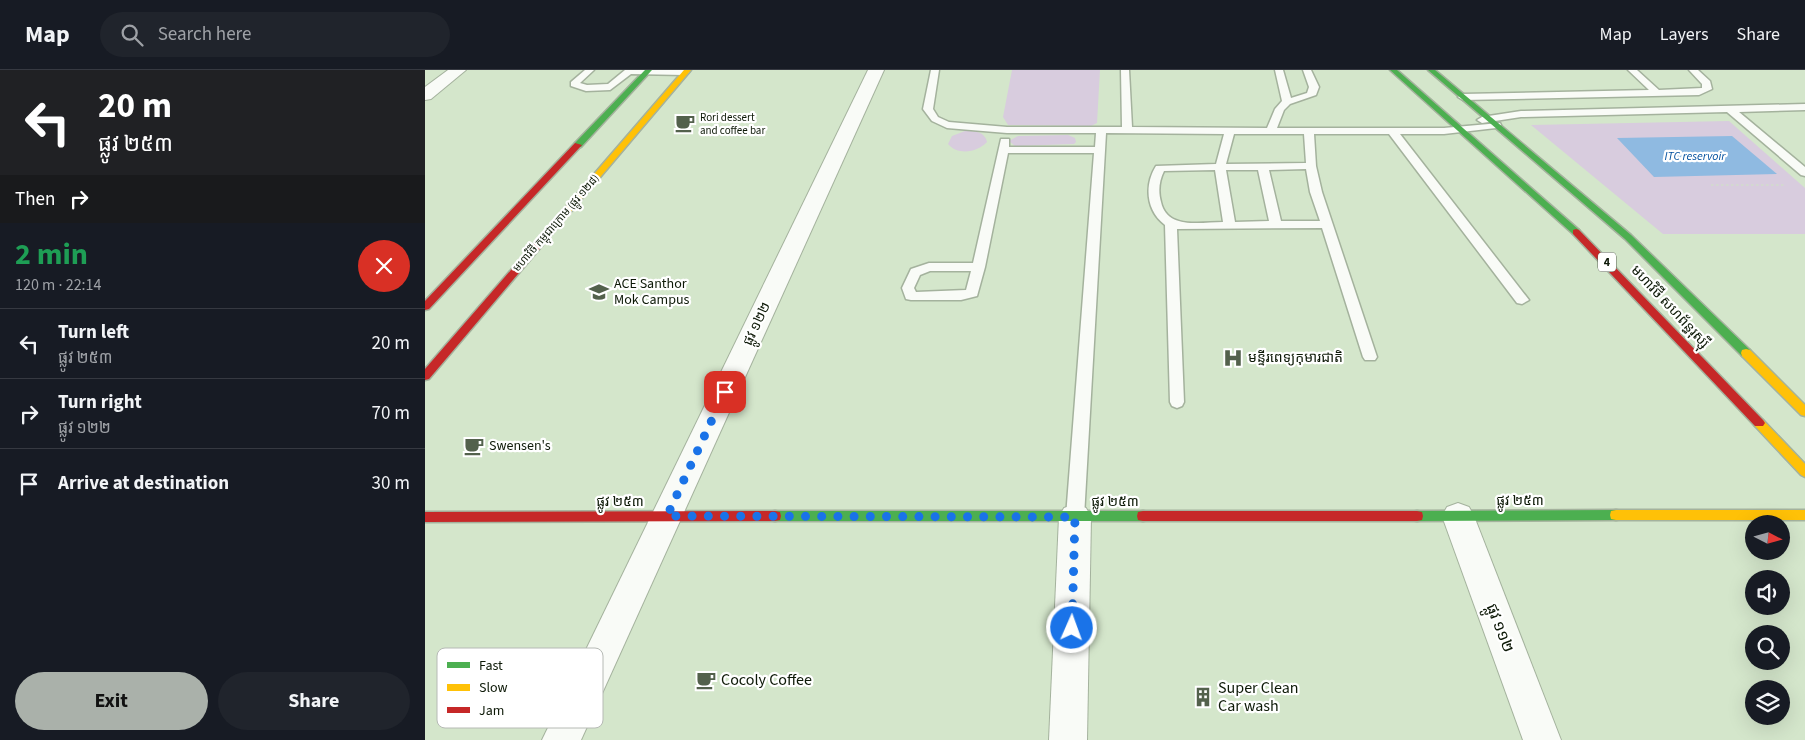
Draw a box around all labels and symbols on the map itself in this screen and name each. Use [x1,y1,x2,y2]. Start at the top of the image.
place label: Rori dessert and coffee bar [700,110,765,138]
cafe icon: Rori dessert and coffee bar [674,112,696,134]
water label: ITC reservoir [1665,148,1726,165]
street label: មហាវិថី កម្ពុជាក្រោម (ផ្លូវ ១២៨) [509,171,604,276]
road number: 4 [1598,252,1616,272]
street label: មហាវិថី សហព័ន្ធរុស្ស៊ី [1626,261,1714,353]
place label: ACE Santhor Mok Campus [614,274,690,310]
school or university icon: ACE Santhor Mok Campus [588,281,610,303]
street label: ផ្លូវ ១២២ [738,299,777,350]
hospital icon: មន្ទីរពេទ្យកុមារជាតិ [1222,347,1244,369]
place label: មន្ទីរពេទ្យកុមារជាតិ [1248,348,1343,368]
pin [704,371,746,413]
cafe icon: Swensen's [463,435,485,457]
place label: Swensen's [489,436,551,456]
street label: ផ្លូវ ២៥៣ [1496,491,1544,512]
street label: ផ្លូវ ២៥៣ [596,492,644,513]
street label: ផ្លូវ ២៥៣ [1091,492,1139,513]
north arrow [1745,515,1790,560]
street label: ផ្លូវ ១១២ [1478,600,1519,657]
position arrow [1045,601,1097,653]
legend [437,648,603,728]
text: Fast [479,656,503,676]
cafe icon: Cocoly Coffee [695,669,717,691]
place label: Cocoly Coffee [721,669,812,691]
place label: Super Clean Car wash [1218,677,1299,717]
text: Slow [479,678,508,698]
building icon: Super Clean Car wash [1192,686,1214,708]
text: Jam [479,701,504,721]

